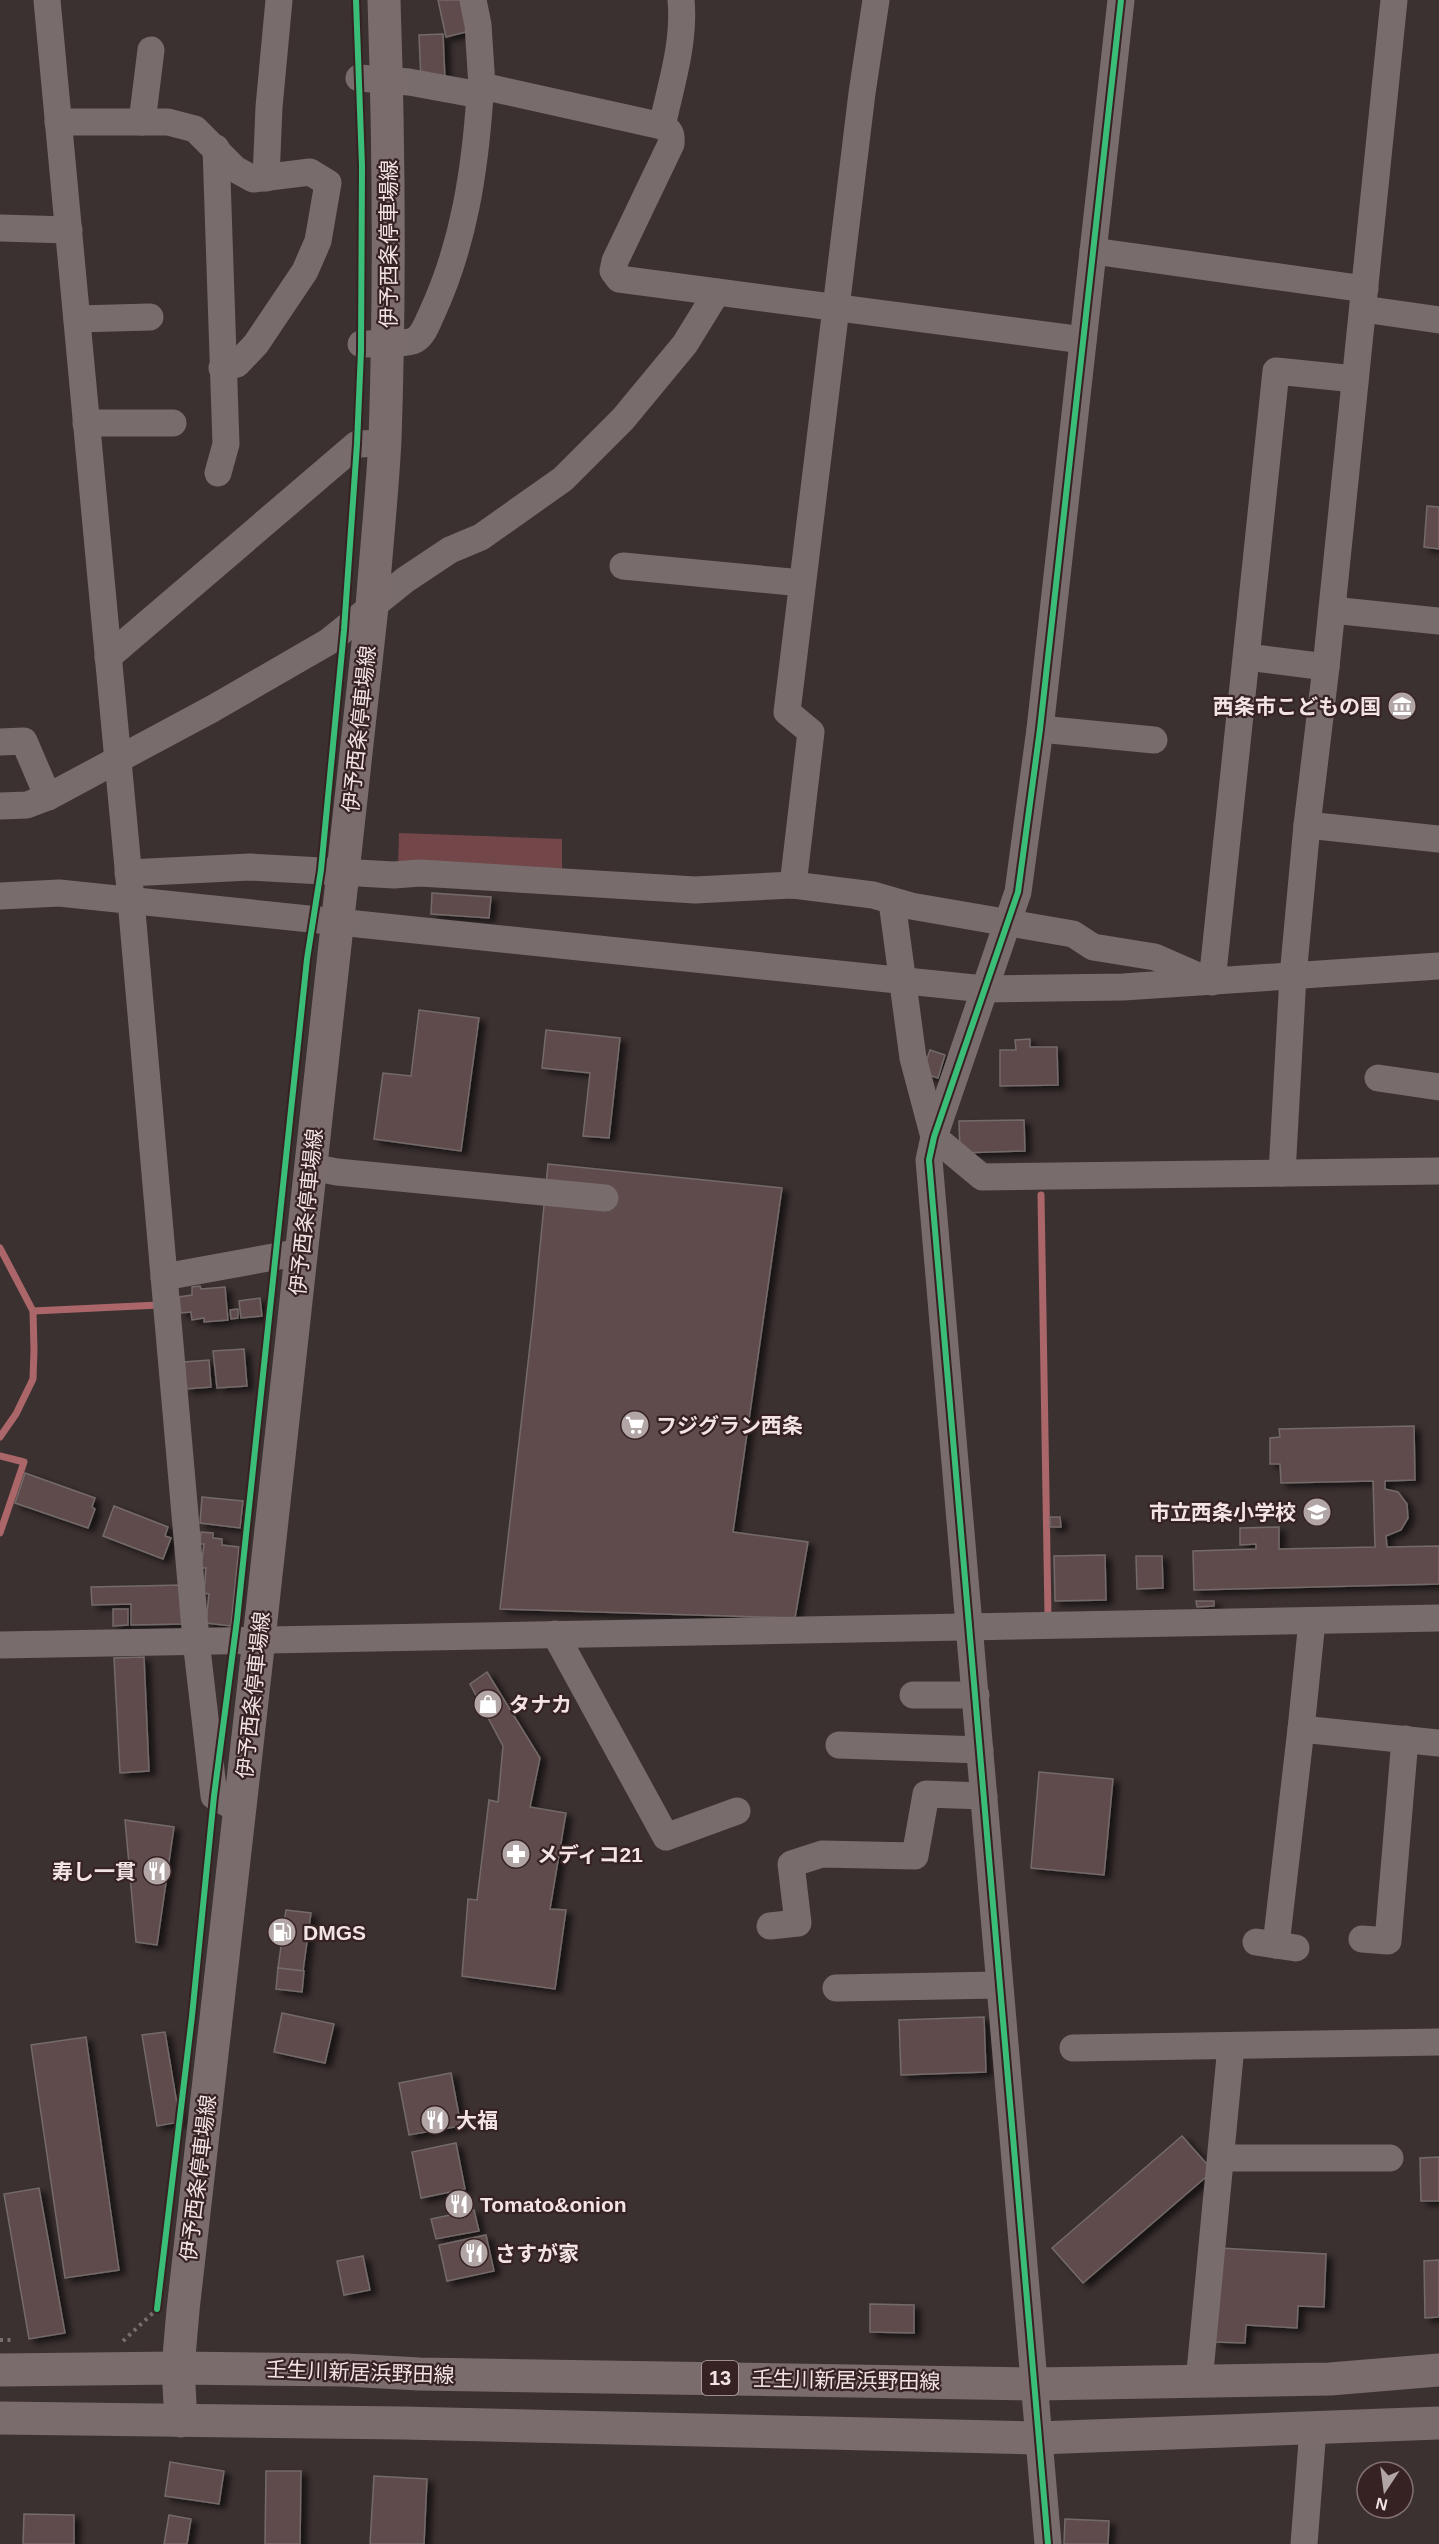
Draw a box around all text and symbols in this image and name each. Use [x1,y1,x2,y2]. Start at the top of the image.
street label: 伊予西条停車場線 [377,160,400,328]
street label: 伊予西条停車場線 [339,644,379,814]
museum icon: 西条市こどもの国 [1386,690,1418,722]
place label: 西条市こどもの国 [1213,695,1381,718]
street label: 伊予西条停車場線 [286,1127,326,1297]
supermarket icon: フジグラン西条 [619,1409,651,1441]
place label: フジグラン西条 [656,1414,803,1437]
school or university icon: 市立西条小学校 [1301,1496,1333,1528]
place label: 市立西条小学校 [1149,1501,1296,1524]
street label: 伊予西条停車場線 [233,1610,273,1780]
shop icon: タナカ [472,1688,504,1720]
place label: タナカ [509,1693,572,1716]
pharmacy icon: メディコ21 [500,1838,532,1870]
place label: メディコ21 [537,1843,643,1866]
restaurant icon: 寿し一貫 [141,1855,173,1887]
place label: 寿し一貫 [52,1860,136,1883]
fuel station icon: DMGS [266,1916,298,1948]
place label: DMGS [303,1921,366,1944]
street label: 伊予西条停車場線 [176,2093,220,2263]
restaurant icon: 大福 [419,2104,451,2136]
place label: 大福 [456,2109,498,2132]
restaurant icon: Tomato&onion [443,2188,475,2220]
place label: Tomato&onion [480,2193,627,2216]
restaurant icon: さすが家 [458,2237,490,2269]
place label: さすが家 [495,2242,579,2265]
street label: 壬生川新居浜野田線 [265,2357,455,2387]
road number: 13 [702,2361,738,2395]
street label: 壬生川新居浜野田線 [751,2367,941,2393]
north arrow [1355,2460,1415,2520]
text: N [1374,2495,1389,2514]

